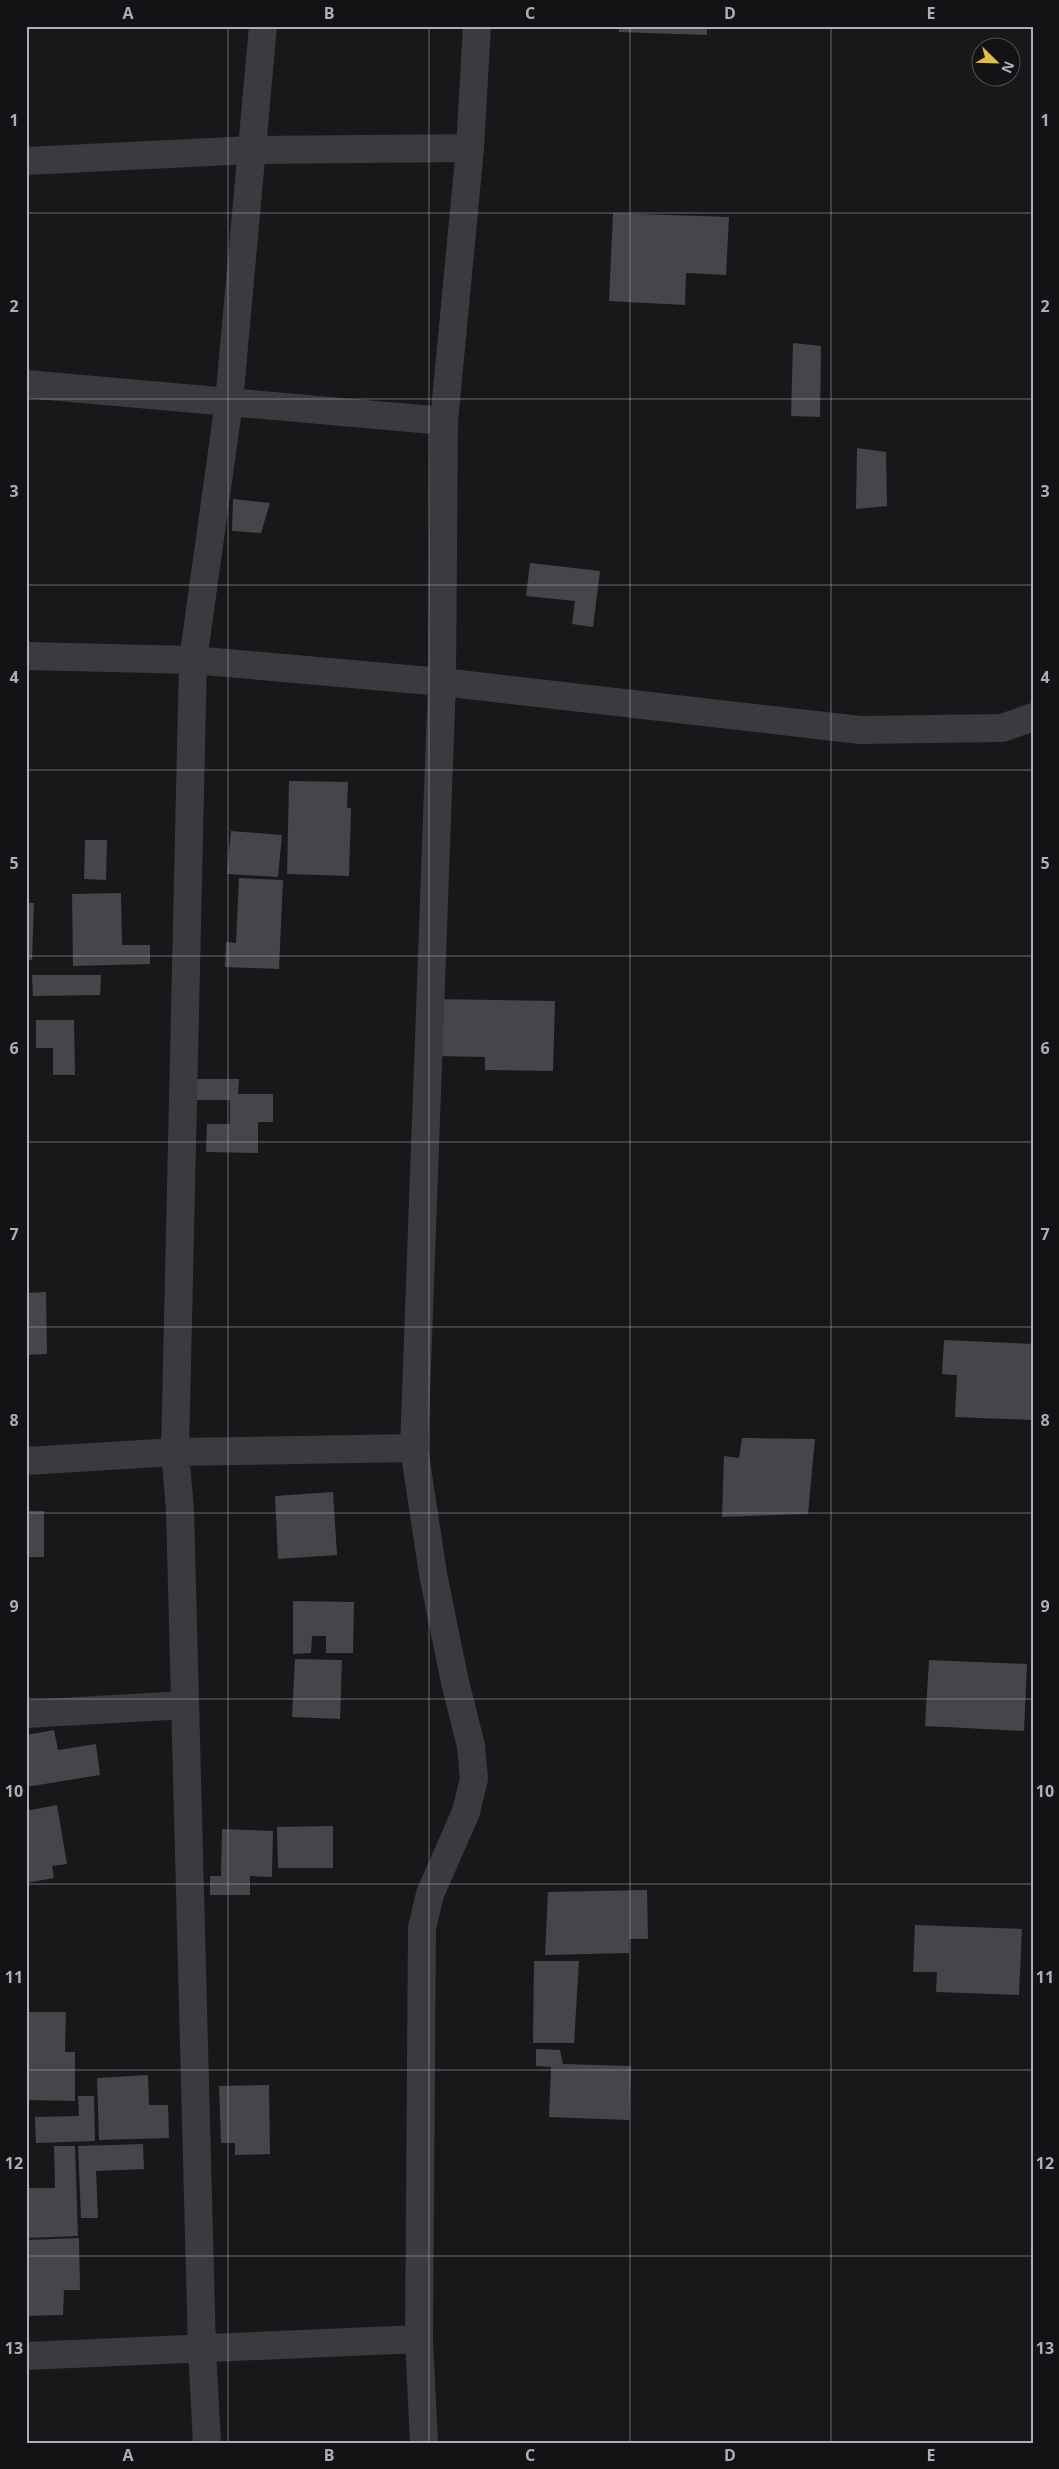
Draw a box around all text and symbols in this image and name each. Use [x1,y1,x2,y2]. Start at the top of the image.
text: A [122,2,134,24]
text: B [324,2,334,24]
text: C [525,2,535,24]
text: D [724,2,736,24]
text: E [927,2,936,24]
north arrow [972,38,1022,88]
text: N [997,58,1019,76]
text: 1 [9,109,19,131]
text: 1 [1040,109,1050,131]
text: 2 [9,295,19,317]
text: 2 [1040,295,1050,317]
text: 3 [9,480,19,502]
text: 3 [1040,480,1050,502]
text: 4 [9,666,19,688]
text: 4 [1040,666,1050,688]
text: 5 [9,852,19,874]
text: 5 [1040,852,1050,874]
text: 6 [9,1037,19,1059]
text: 6 [1040,1037,1050,1059]
text: 7 [9,1223,19,1245]
text: 7 [1040,1223,1050,1245]
text: 8 [9,1409,19,1431]
text: 8 [1040,1409,1050,1431]
text: 9 [9,1595,19,1617]
text: 9 [1040,1595,1050,1617]
text: 10 [5,1780,23,1802]
text: 10 [1036,1780,1054,1802]
text: 11 [5,1966,23,1988]
text: 11 [1036,1966,1054,1988]
text: 12 [5,2152,23,2174]
text: 12 [1036,2152,1054,2174]
text: 13 [5,2337,23,2359]
text: 13 [1036,2337,1054,2359]
text: A [122,2444,134,2466]
text: B [324,2444,334,2466]
text: C [525,2444,535,2466]
text: D [724,2444,736,2466]
text: E [927,2444,936,2466]

